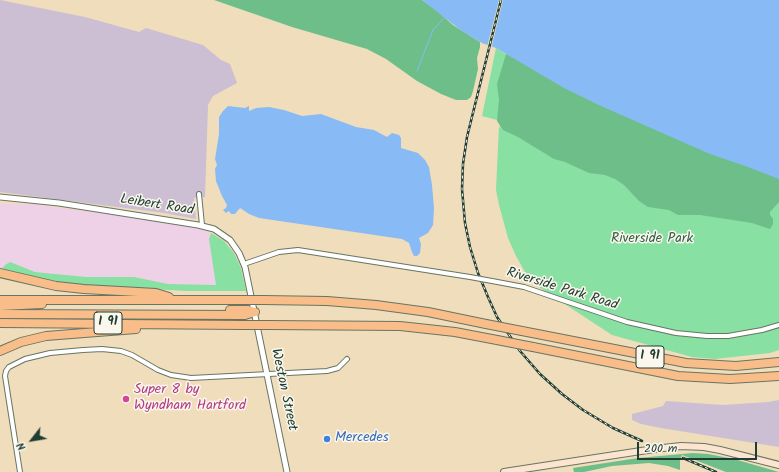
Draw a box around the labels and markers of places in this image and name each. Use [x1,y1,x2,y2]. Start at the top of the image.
place label: Super 8 by Wyndham Hartford [134,383,246,416]
marker: Super 8 by Wyndham Hartford [121,394,131,404]
place label: Mercedes [335,431,389,447]
marker: Mercedes [322,434,332,444]

